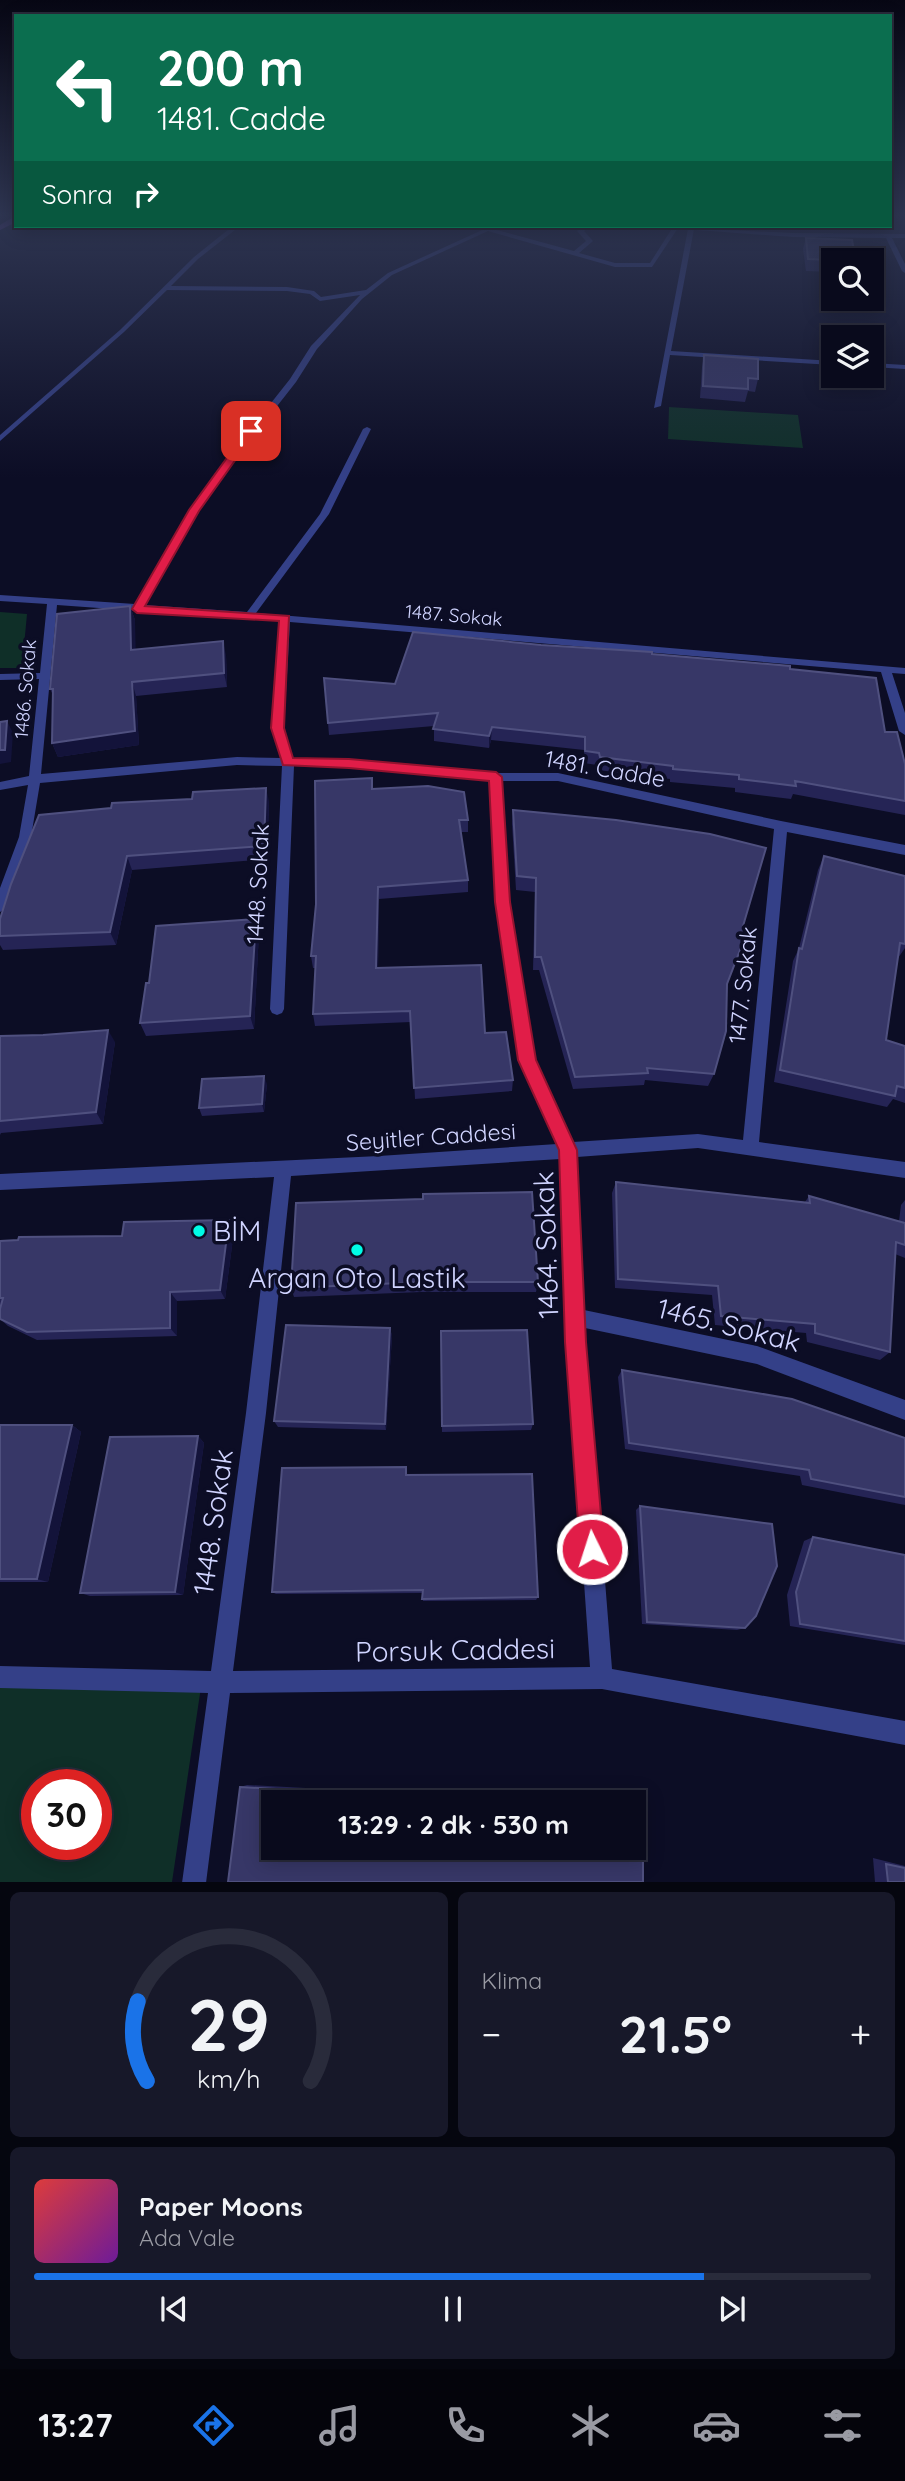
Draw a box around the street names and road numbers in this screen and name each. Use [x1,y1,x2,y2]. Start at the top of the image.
street label: 1487. Sokak [404,599,504,631]
street label: 1486. Sokak [9,638,41,740]
street label: 1481. Cadde [543,744,667,793]
street label: 1448. Sokak [240,823,275,945]
street label: 1477. Sokak [722,925,763,1045]
street label: Seyitler Caddesi [345,1116,517,1157]
street label: 1464. Sokak [525,1171,566,1319]
street label: 1465. Sokak [654,1290,804,1359]
street label: 1448. Sokak [185,1447,240,1597]
street label: Porsuk Caddesi [355,1630,555,1669]

